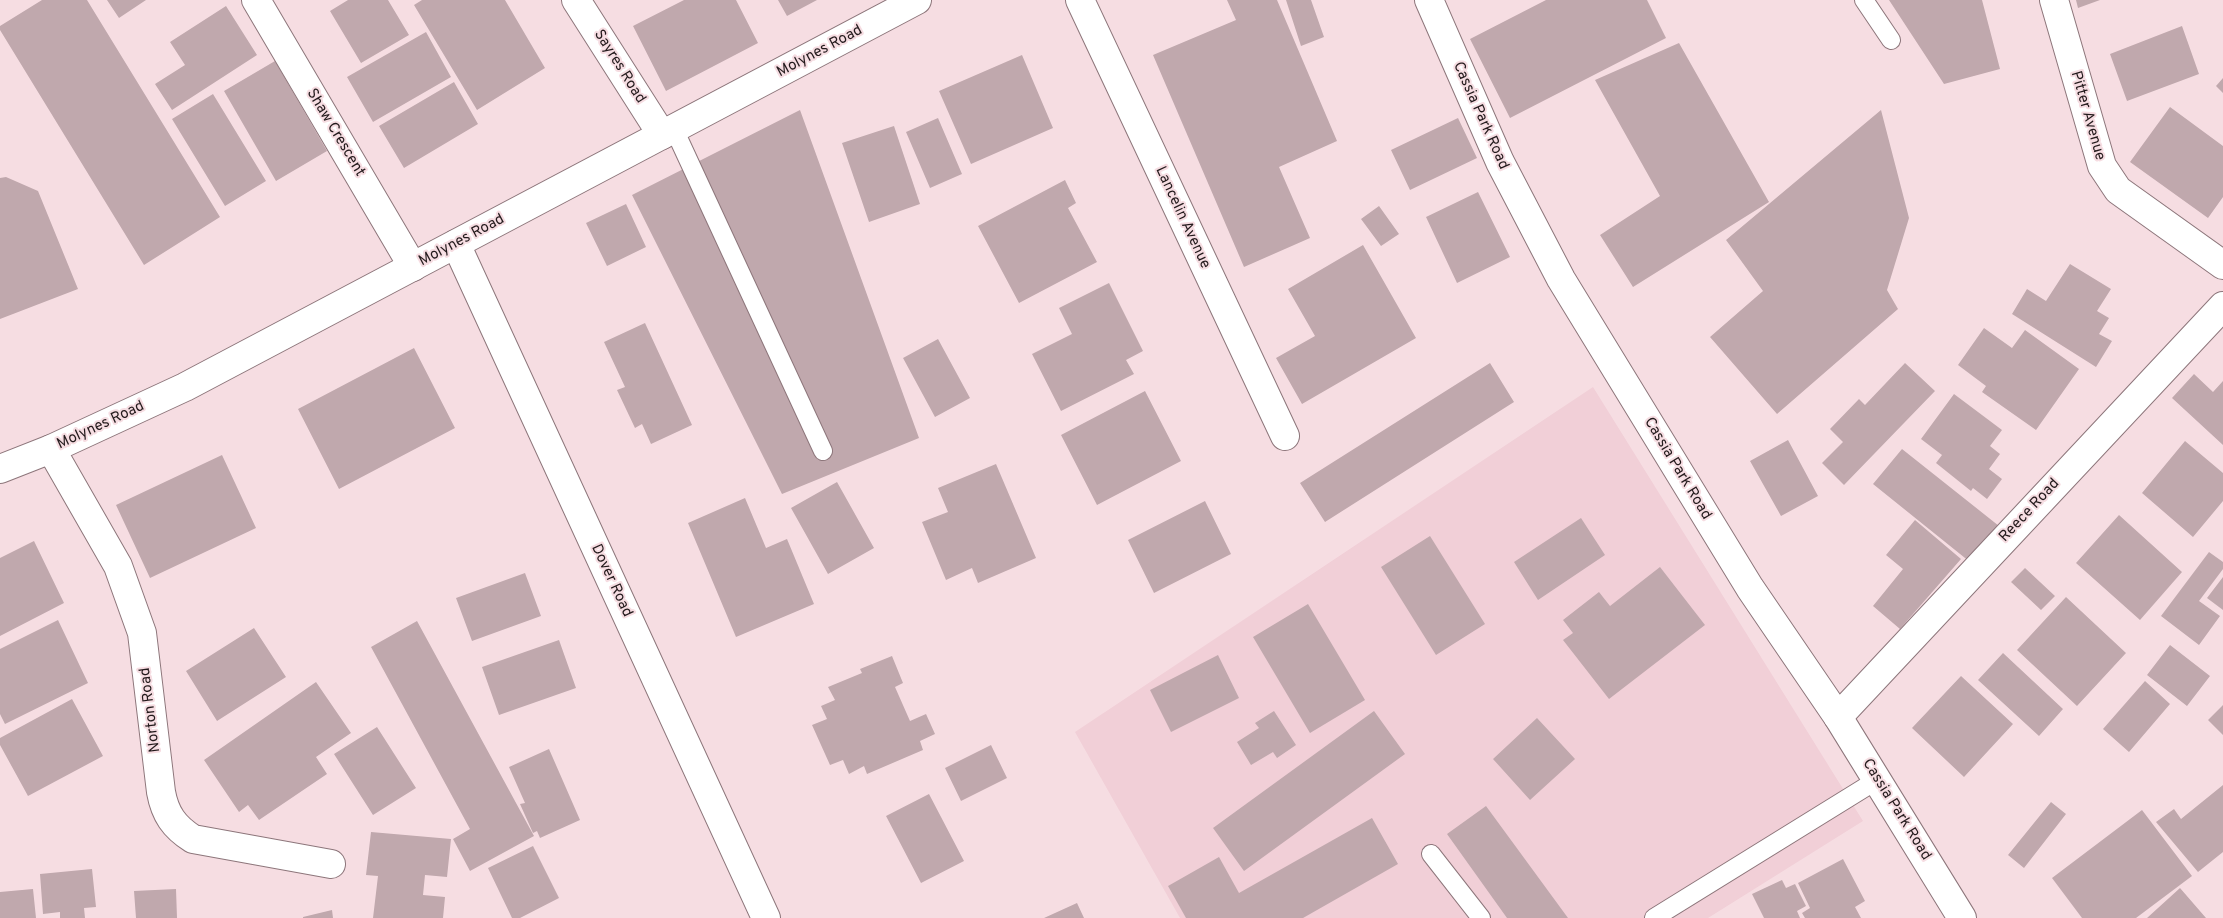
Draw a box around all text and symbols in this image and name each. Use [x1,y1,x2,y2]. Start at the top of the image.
street label: Molynes Road [774,22,866,82]
street label: Sayres Road [589,27,649,107]
street label: Cassia Park Road [1448,59,1512,173]
street label: Pitter Avenue [2066,69,2108,163]
street label: Shaw Crescent [302,86,368,180]
street label: Lancelin Avenue [1150,164,1214,272]
street label: Molynes Road [416,211,508,271]
street label: Molynes Road [54,398,148,454]
street label: Cassia Park Road [1639,415,1715,523]
street label: Reece Road [1996,476,2064,546]
street label: Dover Road [586,542,636,620]
street label: Norton Road [137,666,165,754]
street label: Cassia Park Road [1858,756,1934,864]

